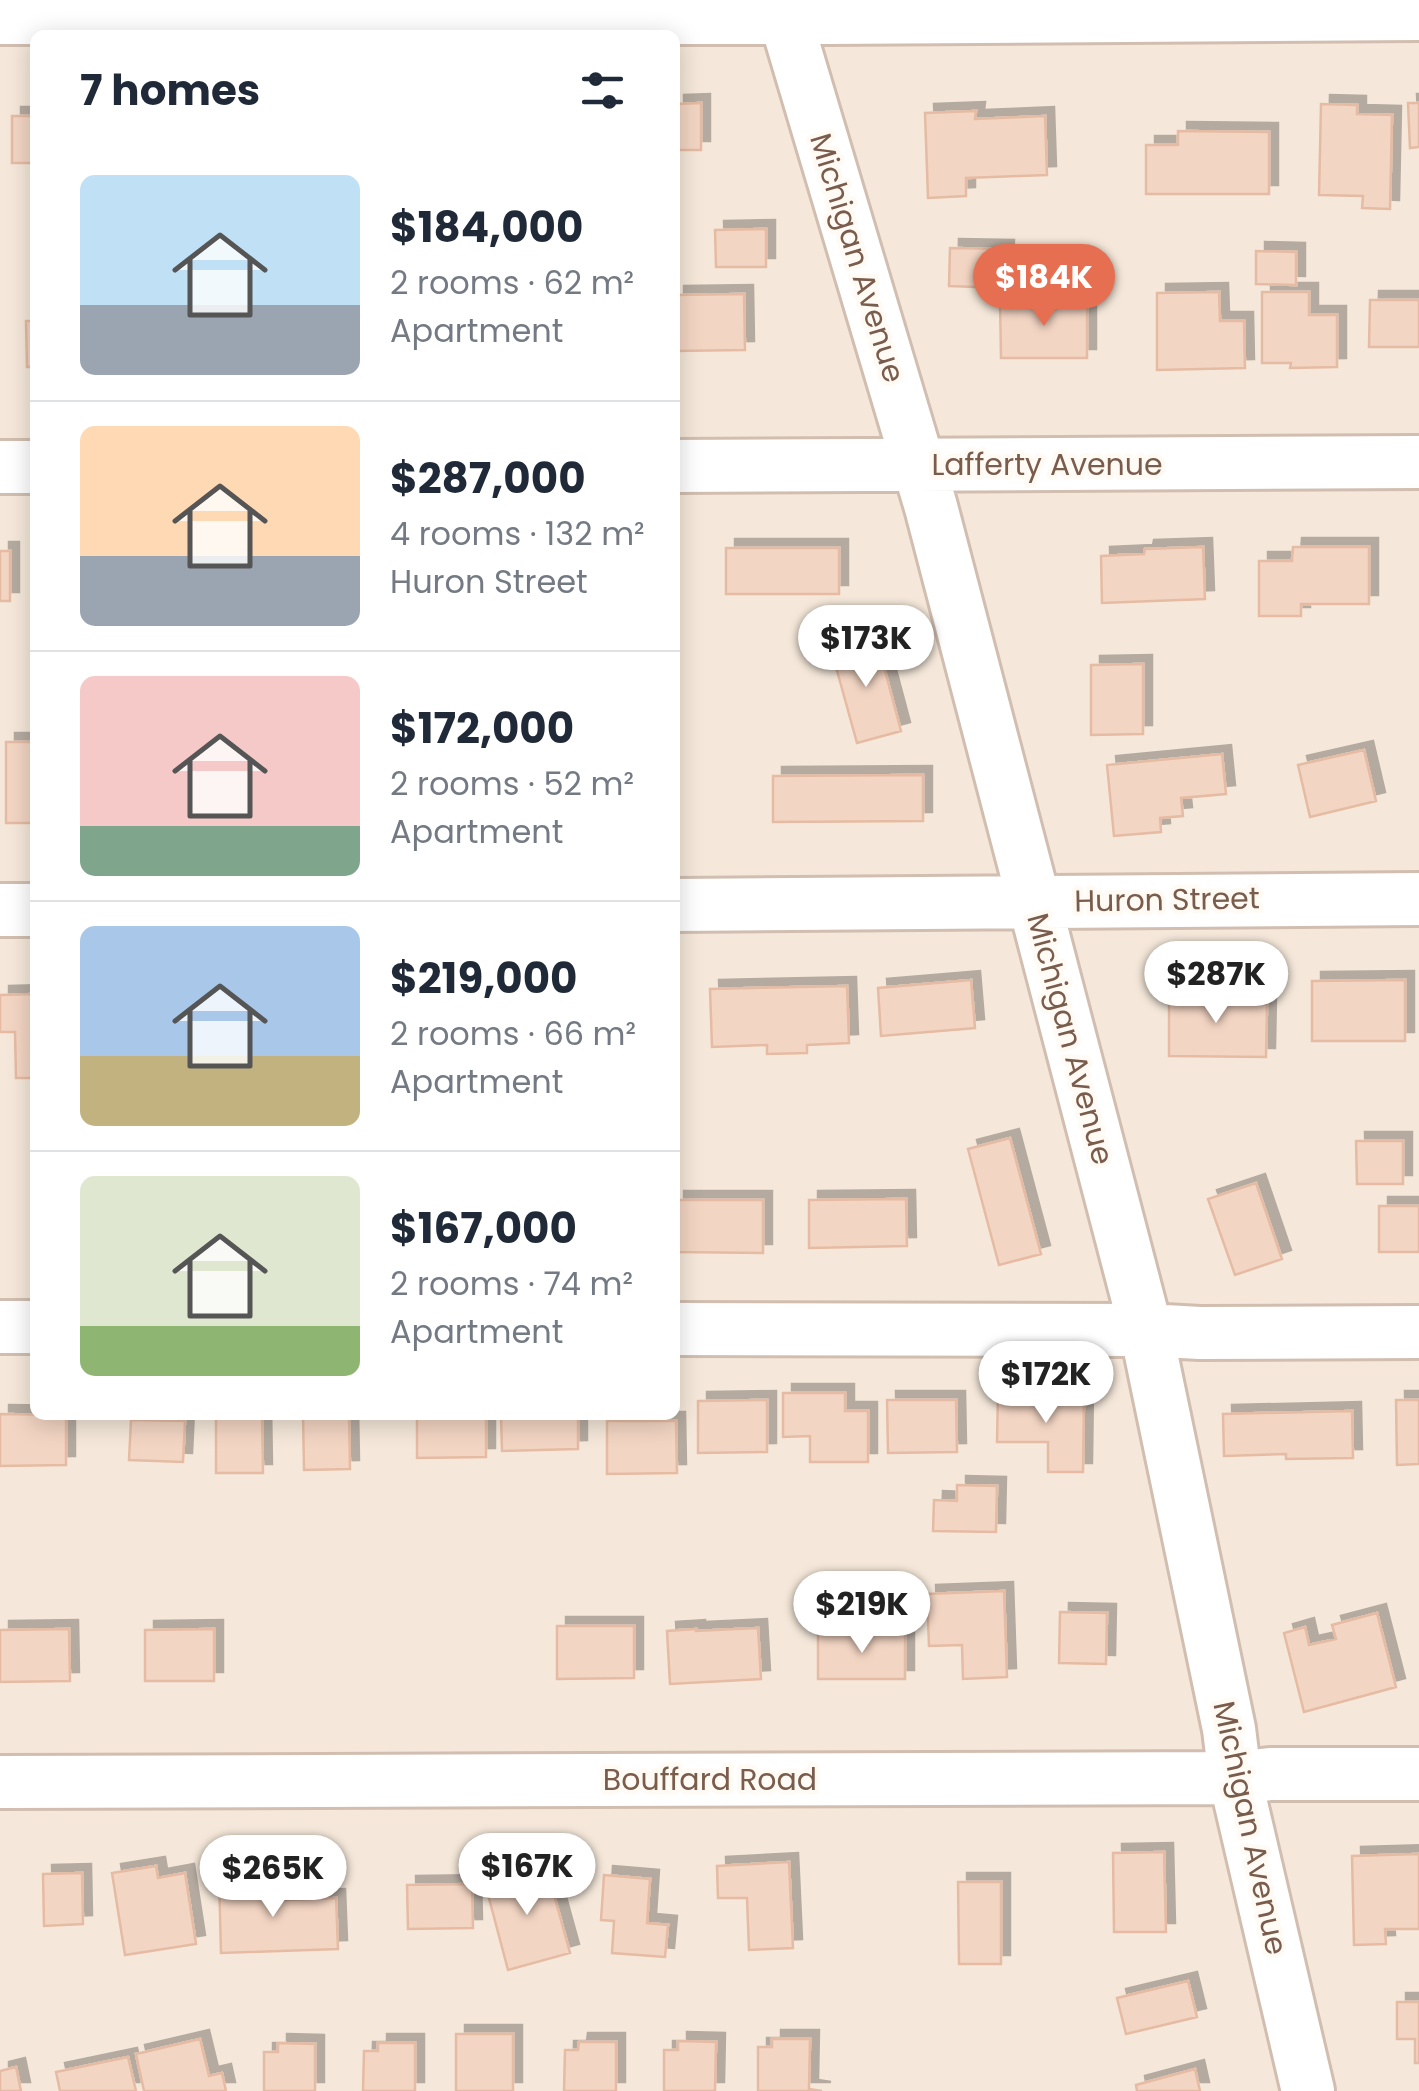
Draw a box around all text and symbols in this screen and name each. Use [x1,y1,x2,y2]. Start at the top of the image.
text: 7 homes [80,61,260,120]
icon: filters [575,63,630,118]
street label: Michigan Avenue [799,128,916,388]
text: $184,000 [390,198,583,257]
icon: home [160,215,280,335]
pin: $184K [974,244,1114,329]
text: $184K [995,254,1093,299]
text: 2 rooms · 62 m² [390,260,634,305]
text: Apartment [390,308,563,353]
street label: Lafferty Avenue [931,443,1163,486]
text: $287,000 [390,449,586,508]
icon: home [160,466,280,586]
text: 4 rooms · 132 m² [390,511,645,556]
text: Huron Street [390,559,588,604]
pin: $173K [796,605,936,690]
text: $173K [820,615,912,660]
text: $172,000 [390,699,574,758]
icon: home [160,716,280,836]
text: 2 rooms · 52 m² [390,761,634,806]
text: Apartment [390,809,563,854]
street label: Huron Street [1074,876,1260,923]
street label: Michigan Avenue [1016,908,1125,1169]
pin: $287K [1146,941,1286,1026]
text: $219,000 [390,949,577,1008]
text: $287K [1166,951,1266,996]
icon: home [160,966,280,1086]
text: 2 rooms · 66 m² [390,1011,636,1056]
text: Apartment [390,1059,563,1104]
text: $167,000 [390,1199,577,1258]
icon: home [160,1216,280,1336]
text: 2 rooms · 74 m² [390,1261,633,1306]
text: Apartment [390,1309,563,1354]
pin: $172K [976,1341,1116,1426]
text: $172K [1001,1351,1091,1396]
pin: $219K [792,1571,932,1656]
text: $219K [815,1581,909,1626]
street label: Michigan Avenue [1203,1697,1298,1959]
street label: Bouffard Road [603,1758,817,1801]
pin: $167K [457,1833,597,1918]
pin: $265K [203,1835,343,1920]
text: $167K [481,1843,573,1888]
text: $265K [222,1845,324,1890]

